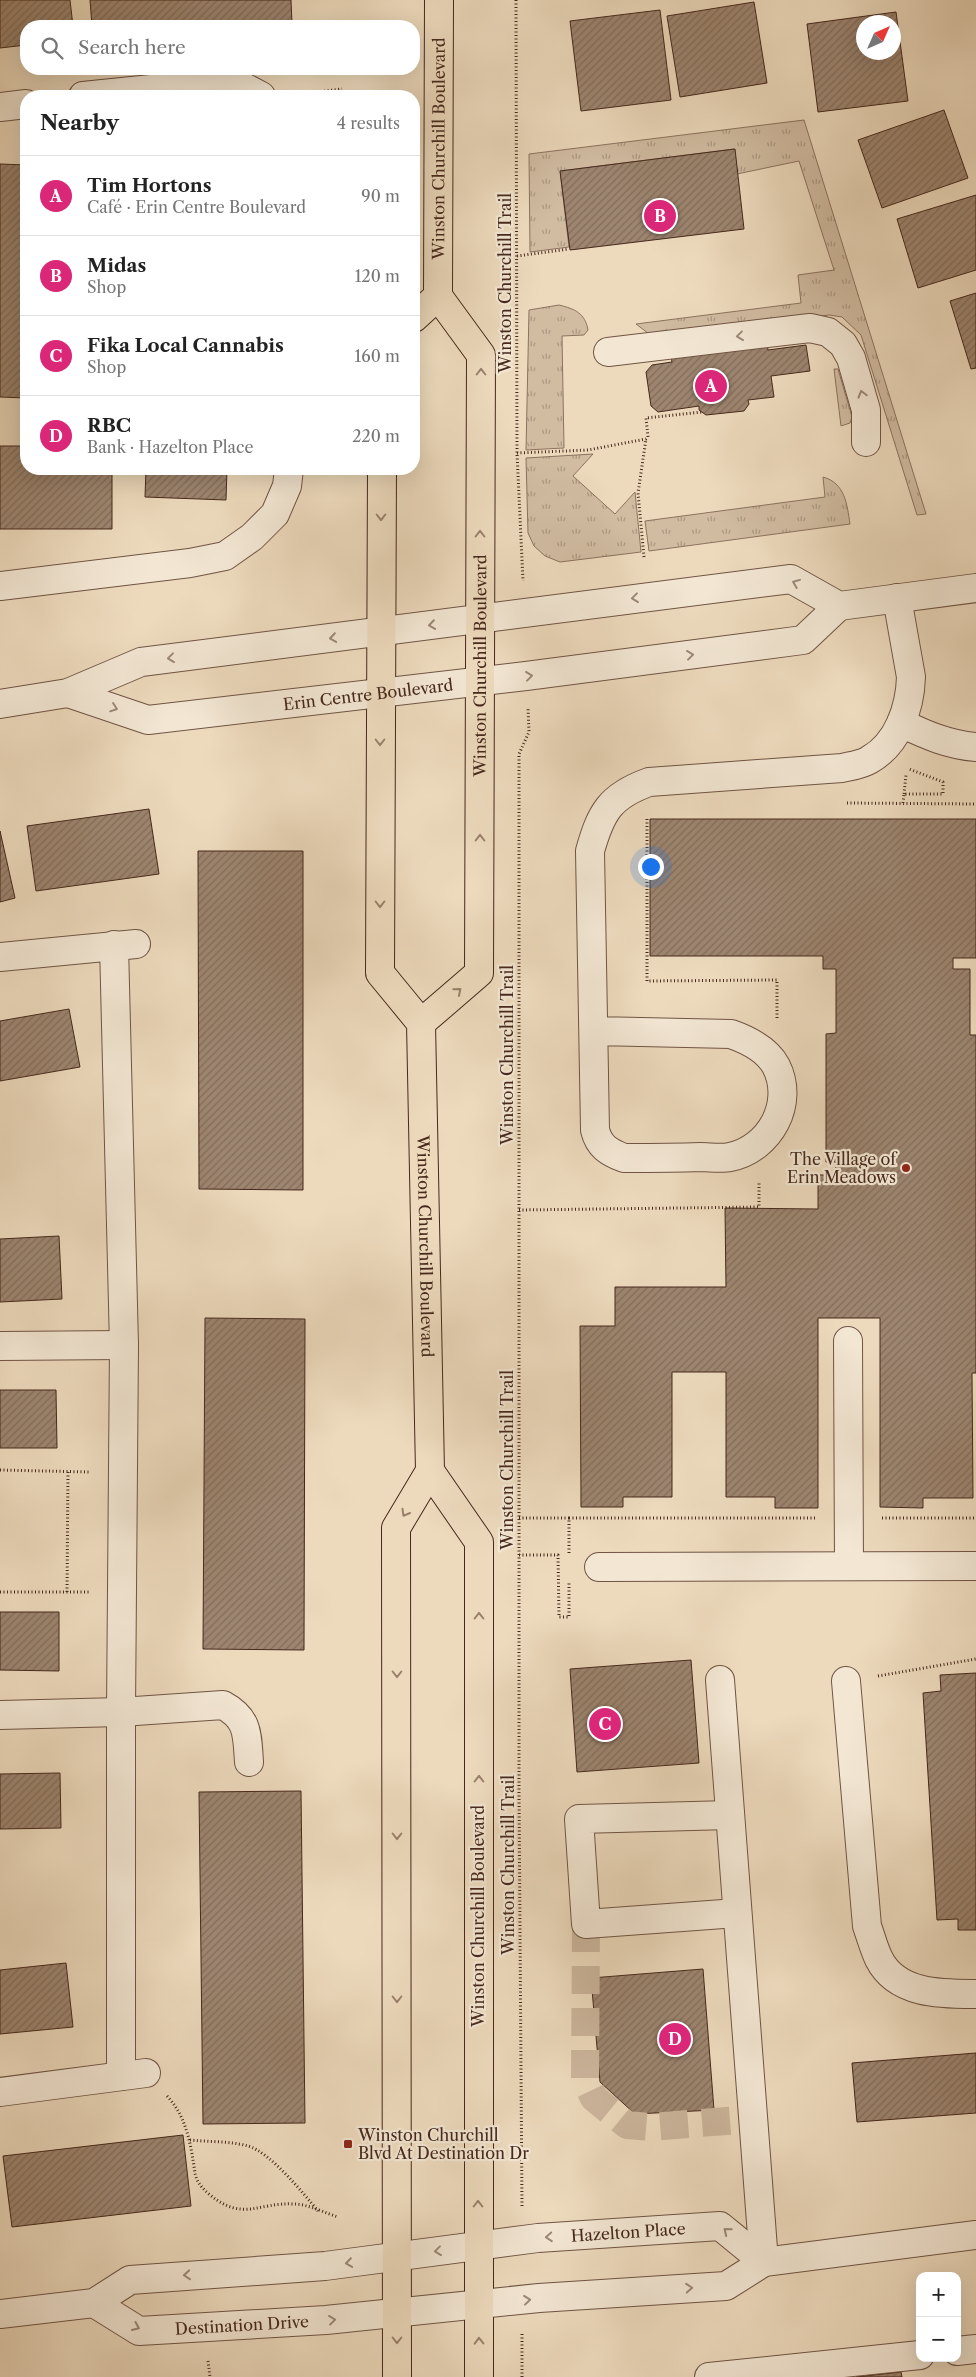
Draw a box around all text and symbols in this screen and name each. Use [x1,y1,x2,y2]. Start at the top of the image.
north arrow [856,15,901,60]
search box [20,20,420,75]
icon: search [38,34,66,62]
text: Search here [78,36,186,59]
street label: Winston Churchill Boulevard [428,37,449,261]
text: Nearby [40,110,119,135]
text: 4 results [337,113,400,133]
text: Tim Hortons [87,174,212,197]
text: A [50,186,62,206]
text: 90 m [361,186,400,206]
street label: Winston Churchill Trail [495,193,515,374]
text: Café · Erin Centre Boulevard [87,197,306,217]
pin: B [644,197,676,235]
text: Midas [87,254,146,277]
text: B [50,266,62,286]
text: 120 m [355,266,400,286]
text: Shop [87,277,126,297]
one-way arrow [735,330,743,341]
text: Fika Local Cannabis [87,334,284,357]
text: C [50,346,62,366]
text: 160 m [355,346,400,366]
text: Shop [87,357,126,377]
one-way arrow [476,367,486,375]
pin: A [695,367,727,405]
one-way arrow [857,391,867,399]
text: RBC [87,414,131,437]
text: D [49,426,63,446]
text: 220 m [352,426,400,446]
text: Bank · Hazelton Place [87,437,253,457]
one-way arrow [376,514,386,522]
one-way arrow [475,530,485,538]
street label: Winston Churchill Boulevard [470,554,490,778]
one-way arrow [792,579,801,589]
one-way arrow [631,592,639,603]
one-way arrow [427,619,436,629]
one-way arrow [328,633,337,643]
one-way arrow [686,650,694,661]
one-way arrow [167,652,175,663]
one-way arrow [525,671,533,681]
street label: Erin Centre Boulevard [282,675,454,714]
one-way arrow [109,703,117,713]
one-way arrow [375,738,385,746]
one-way arrow [475,834,485,842]
your location [638,854,664,880]
one-way arrow [375,900,385,908]
street label: Winston Churchill Trail [497,965,517,1146]
one-way arrow [452,989,461,997]
street label: Winston Churchill Boulevard [413,1134,438,1358]
place label: The Village of Erin Meadows [787,1149,898,1187]
marker: The Village of Erin Meadows [900,1162,912,1174]
street label: Winston Churchill Trail [497,1370,517,1551]
one-way arrow [401,1508,411,1517]
one-way arrow [474,1612,484,1620]
one-way arrow [392,1670,402,1678]
pin: C [589,1705,621,1743]
one-way arrow [474,1774,484,1782]
street label: Winston Churchill Trail [498,1775,518,1956]
street label: Winston Churchill Boulevard [468,1805,488,2028]
one-way arrow [392,1832,402,1840]
one-way arrow [392,1995,402,2003]
pin: D [659,2020,691,2058]
place label: Winston Churchill Blvd At Destination Dr [357,2125,529,2163]
marker: Winston Churchill Blvd At Destination Dr [342,2138,354,2150]
one-way arrow [473,2199,483,2207]
street label: Hazelton Place [570,2218,686,2246]
one-way arrow [723,2228,732,2237]
one-way arrow [545,2231,553,2242]
one-way arrow [433,2245,441,2256]
one-way arrow [345,2257,353,2268]
one-way arrow [183,2269,191,2280]
map controls [916,2272,961,2362]
button: + [916,2272,961,2317]
one-way arrow [686,2283,694,2294]
one-way arrow [524,2295,532,2306]
street label: Destination Drive [174,2311,309,2339]
one-way arrow [328,2315,336,2326]
button: − [916,2317,961,2362]
one-way arrow [130,2321,139,2331]
one-way arrow [392,2336,402,2344]
one-way arrow [474,2337,484,2344]

